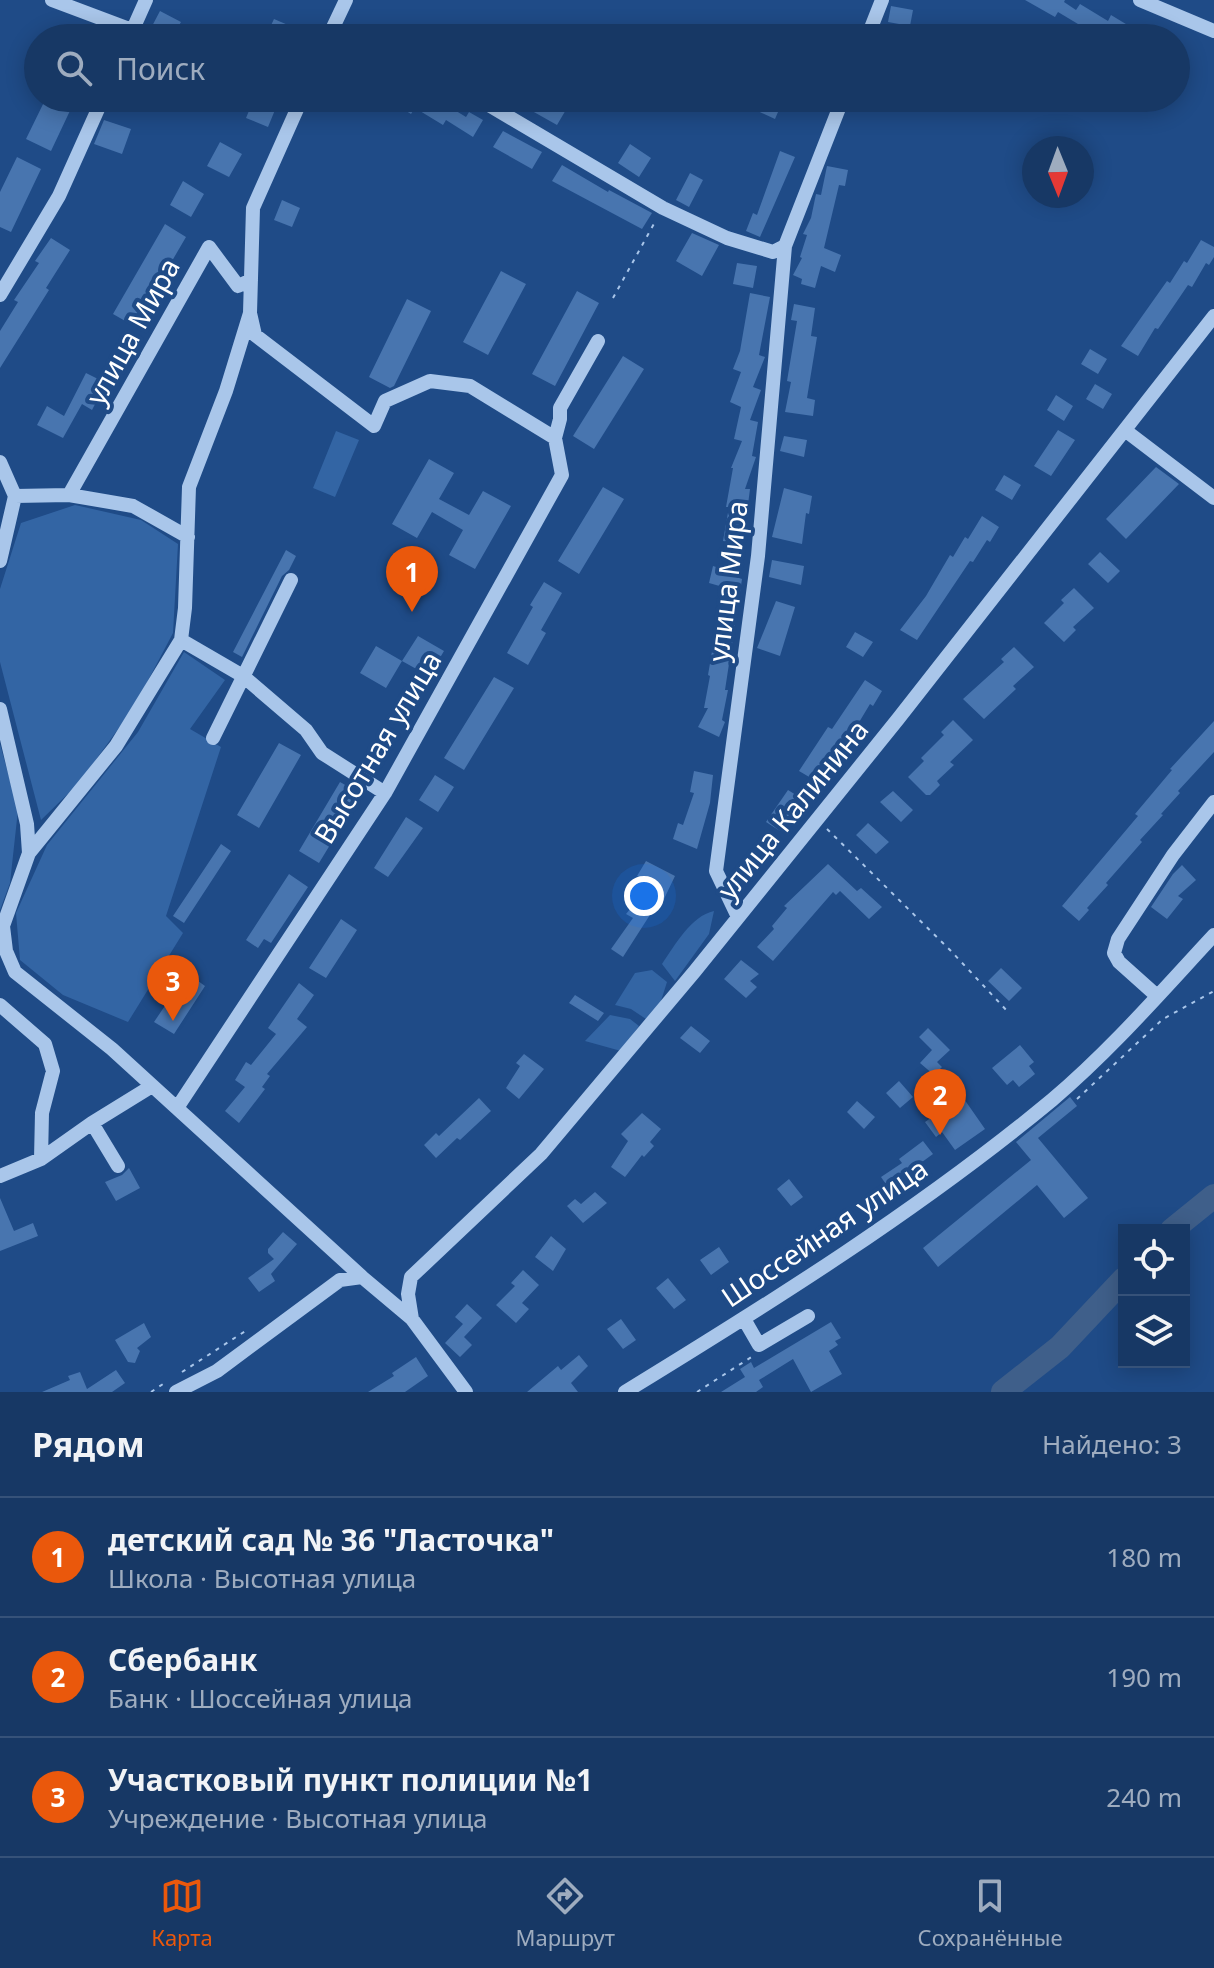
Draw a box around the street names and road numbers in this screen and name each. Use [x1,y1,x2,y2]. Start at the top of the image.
street label: улица Мира [76,251,188,411]
street label: улица Мира [698,498,756,664]
street label: Высотная улица [305,644,449,850]
street label: улица Калинина [708,711,876,907]
street label: Шоссейная улица [713,1149,935,1315]

